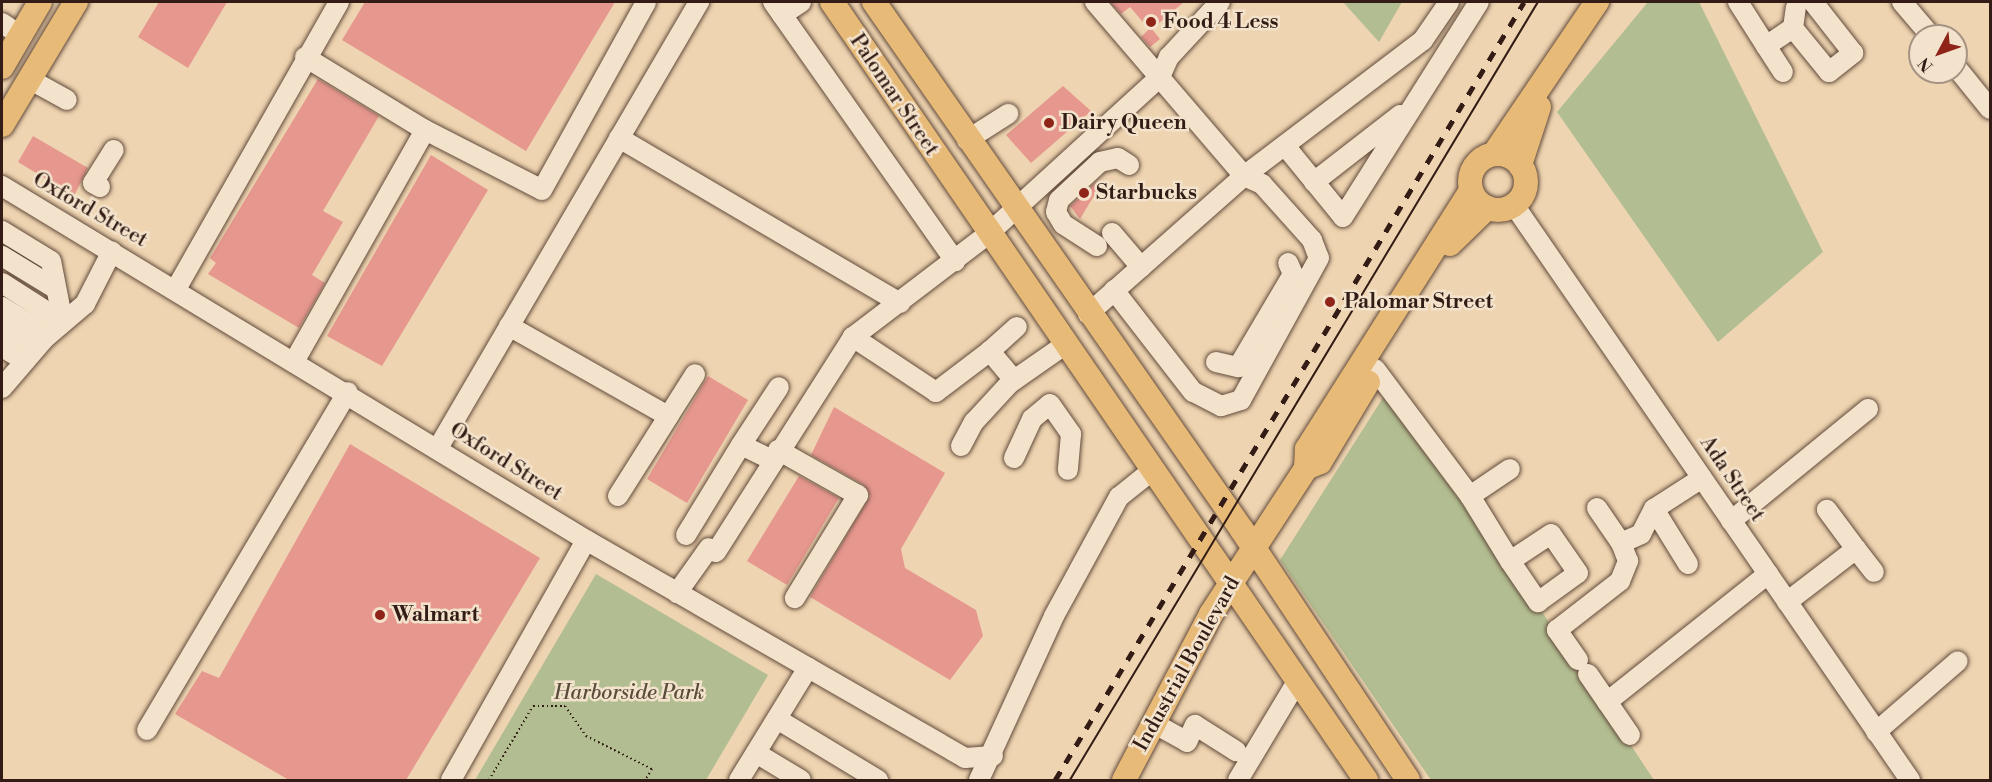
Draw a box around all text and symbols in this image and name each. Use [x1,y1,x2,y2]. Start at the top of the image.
place label: Food 4 Less [1163,9,1278,35]
marker: Food 4 Less [1144,15,1158,29]
north arrow [1908,24,1968,84]
street label: Palomar Street [844,29,944,161]
text: N [1914,53,1938,76]
place label: Dairy Queen [1061,110,1187,136]
marker: Dairy Queen [1042,116,1056,130]
street label: Oxford Street [28,167,152,253]
place label: Starbucks [1096,180,1197,206]
marker: Starbucks [1077,186,1091,200]
place label: Palomar Street [1344,289,1493,315]
marker: Palomar Street [1321,293,1339,311]
street label: Oxford Street [445,417,567,507]
street label: Ada Street [1694,431,1770,527]
street label: Industrial Boulevard [1129,572,1245,756]
place label: Walmart [392,602,479,628]
marker: Walmart [373,608,387,622]
park label: Harborside Park [554,680,704,706]

